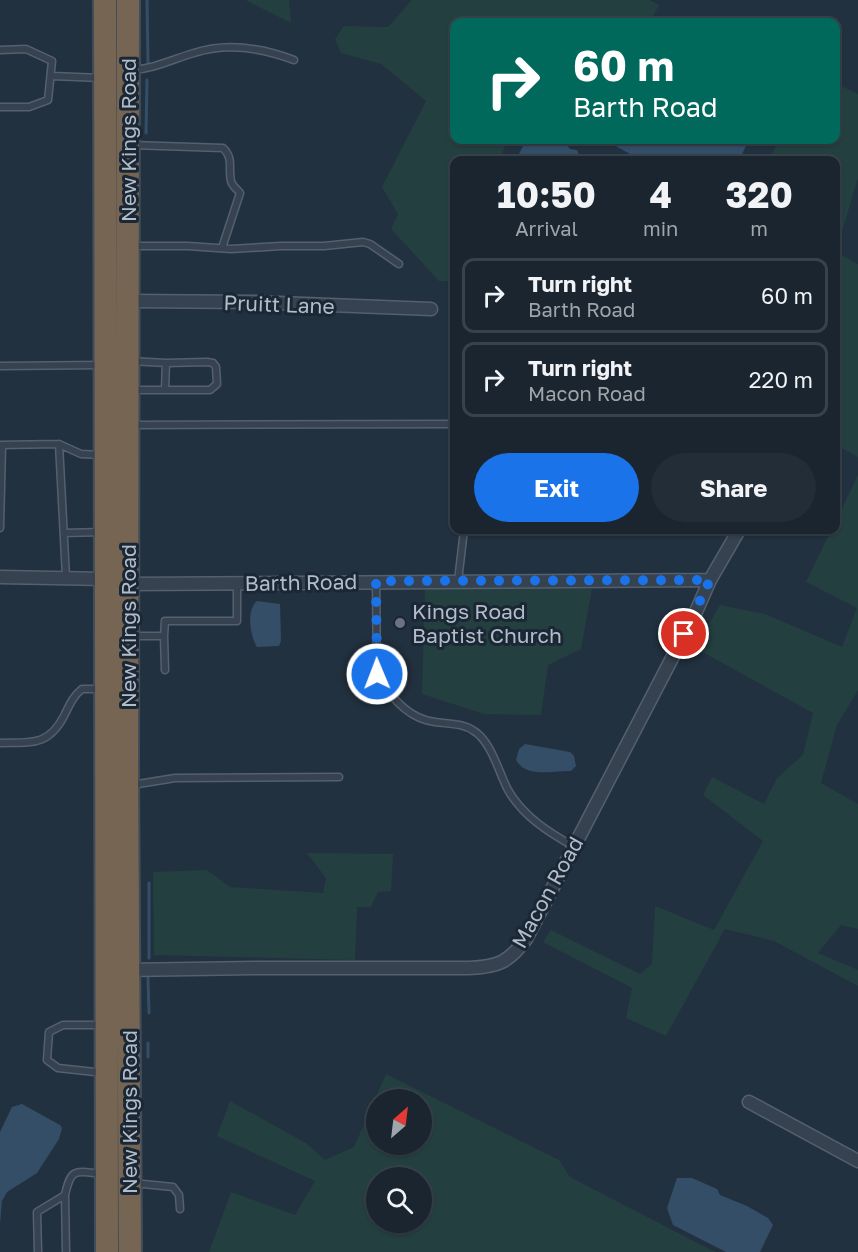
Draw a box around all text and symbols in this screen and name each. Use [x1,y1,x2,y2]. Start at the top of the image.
text: 60 m [573,40,674,90]
icon: right [474,42,552,120]
street label: New Kings Road [115,58,141,222]
text: Barth Road [573,91,718,123]
text: 10:50 [497,173,596,216]
text: 4 [649,173,672,216]
text: 320 [726,173,793,216]
text: Arrival [515,216,578,240]
text: min [643,216,678,240]
text: m [750,216,768,240]
text: Turn right [528,270,632,297]
icon: right [477,279,510,312]
text: 60 m [761,282,813,309]
street label: Pruitt Lane [223,289,335,319]
text: Barth Road [528,297,635,321]
text: Turn right [528,354,632,381]
icon: right [477,363,510,396]
text: 220 m [749,366,813,393]
text: Macon Road [528,381,646,405]
button: Exit [474,453,639,522]
button: Share [651,453,816,522]
street label: New Kings Road [115,544,141,708]
street label: Barth Road [245,568,357,596]
place label: Kings Road Baptist Church [412,598,562,648]
pin [658,608,709,659]
marker: Kings Road Baptist Church [393,616,407,630]
icon: arrive [667,617,700,650]
position arrow [345,642,409,706]
street label: Macon Road [506,832,588,952]
street label: New Kings Road [116,1030,142,1194]
north arrow [366,1089,432,1155]
map controls [366,1089,432,1233]
button: search [366,1167,432,1233]

